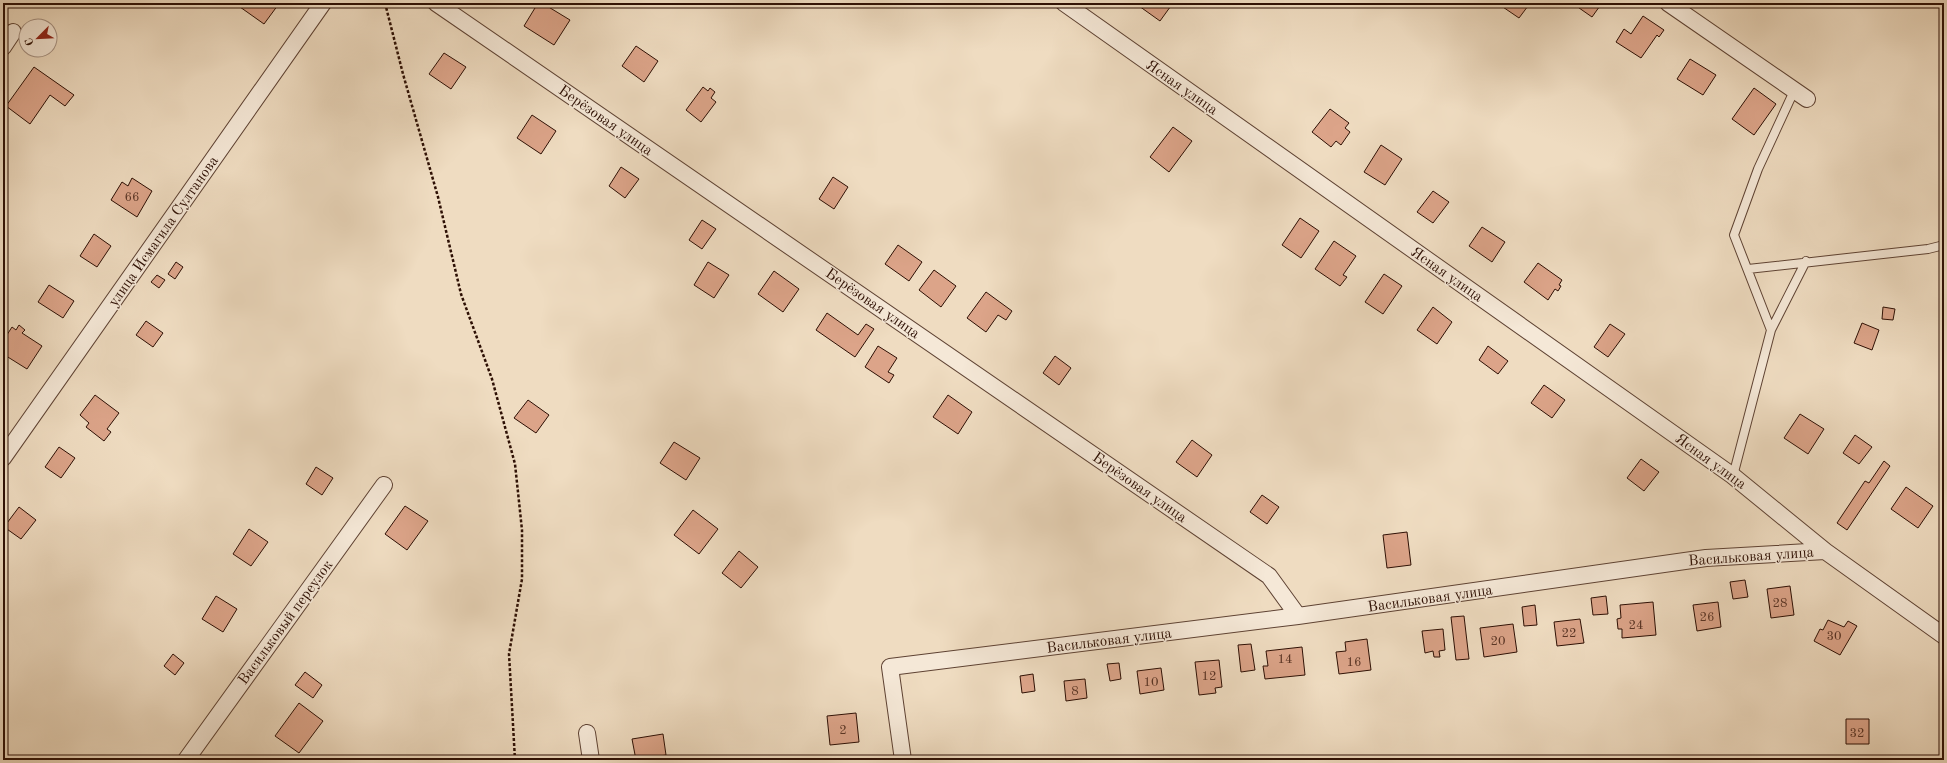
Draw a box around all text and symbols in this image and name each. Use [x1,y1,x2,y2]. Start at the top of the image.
north arrow [18,18,58,58]
text: С [24,36,37,47]
street label: Ясная улица [1143,58,1220,119]
street label: Берёзовая улица [555,83,655,160]
street label: улица Исмагила Султанова [106,153,222,310]
house number: 66 [124,191,140,204]
street label: Ясная улица [1408,245,1485,306]
street label: Берёзовая улица [822,266,922,343]
street label: Ясная улица [1672,432,1749,493]
street label: Берёзовая улица [1089,450,1189,527]
street label: Васильковая улица [1688,546,1815,569]
street label: Васильковый переулок [236,557,337,688]
street label: Васильковая улица [1367,583,1494,616]
house number: 28 [1772,597,1788,610]
house number: 26 [1699,611,1715,624]
house number: 24 [1628,619,1644,632]
street label: Васильковая улица [1046,626,1173,657]
house number: 22 [1561,627,1577,640]
house number: 30 [1826,630,1842,643]
house number: 20 [1490,635,1506,648]
house number: 14 [1277,653,1293,666]
house number: 16 [1346,656,1362,669]
house number: 12 [1201,670,1217,683]
house number: 10 [1143,676,1159,689]
house number: 8 [1071,685,1079,698]
house number: 2 [839,724,847,737]
house number: 32 [1849,727,1865,740]

